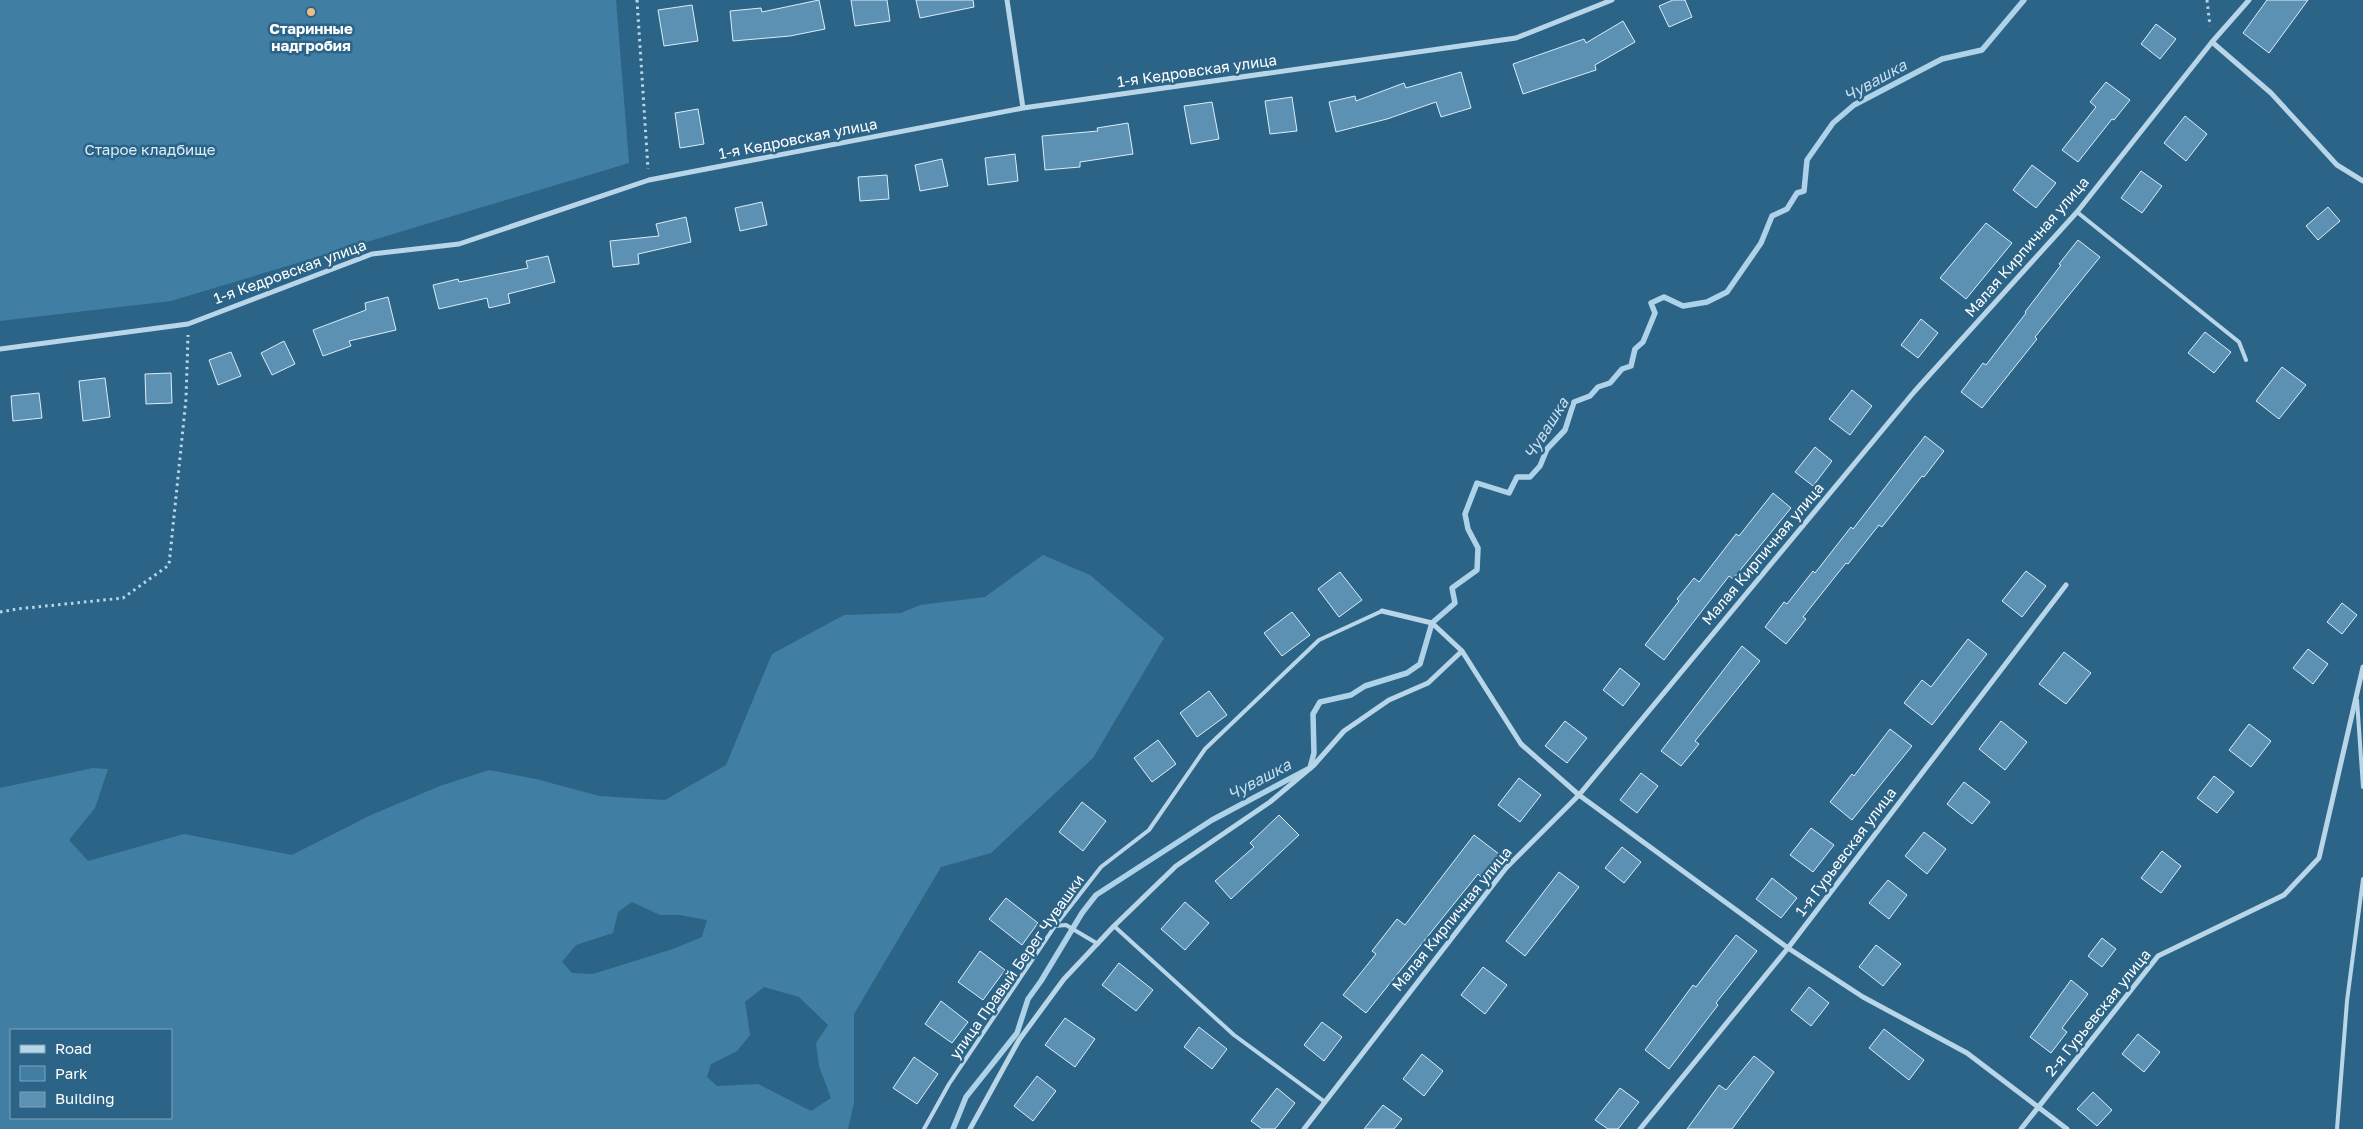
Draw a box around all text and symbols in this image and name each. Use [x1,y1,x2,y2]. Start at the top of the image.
marker: Старинные надгробия [305,6,317,18]
place label: Старинные надгробия [269,19,353,54]
street label: 1-я Кедровская улица [1116,50,1278,90]
water label: Чувашка [1840,54,1911,105]
street label: 1-я Кедровская улица [717,114,879,162]
park label: Старое кладбище [84,140,216,158]
street label: Малая Кирпичная улица [1960,172,2092,320]
street label: 1-я Кедровская улица [211,235,368,307]
water label: Чувашка [1519,393,1573,462]
street label: Малая Кирпичная улица [1697,479,1827,628]
water label: Чувашка [1224,754,1295,804]
street label: 1-я Гурьевская улица [1791,783,1900,919]
street label: Малая Кирпичная улица [1388,843,1515,994]
street label: улица Правый Берег Чувашки [945,871,1087,1062]
street label: 2-я Гурьевская улица [2040,945,2154,1079]
legend [10,1029,172,1119]
text: Road [55,1039,92,1057]
text: Park [55,1064,88,1082]
text: Building [55,1089,115,1107]

